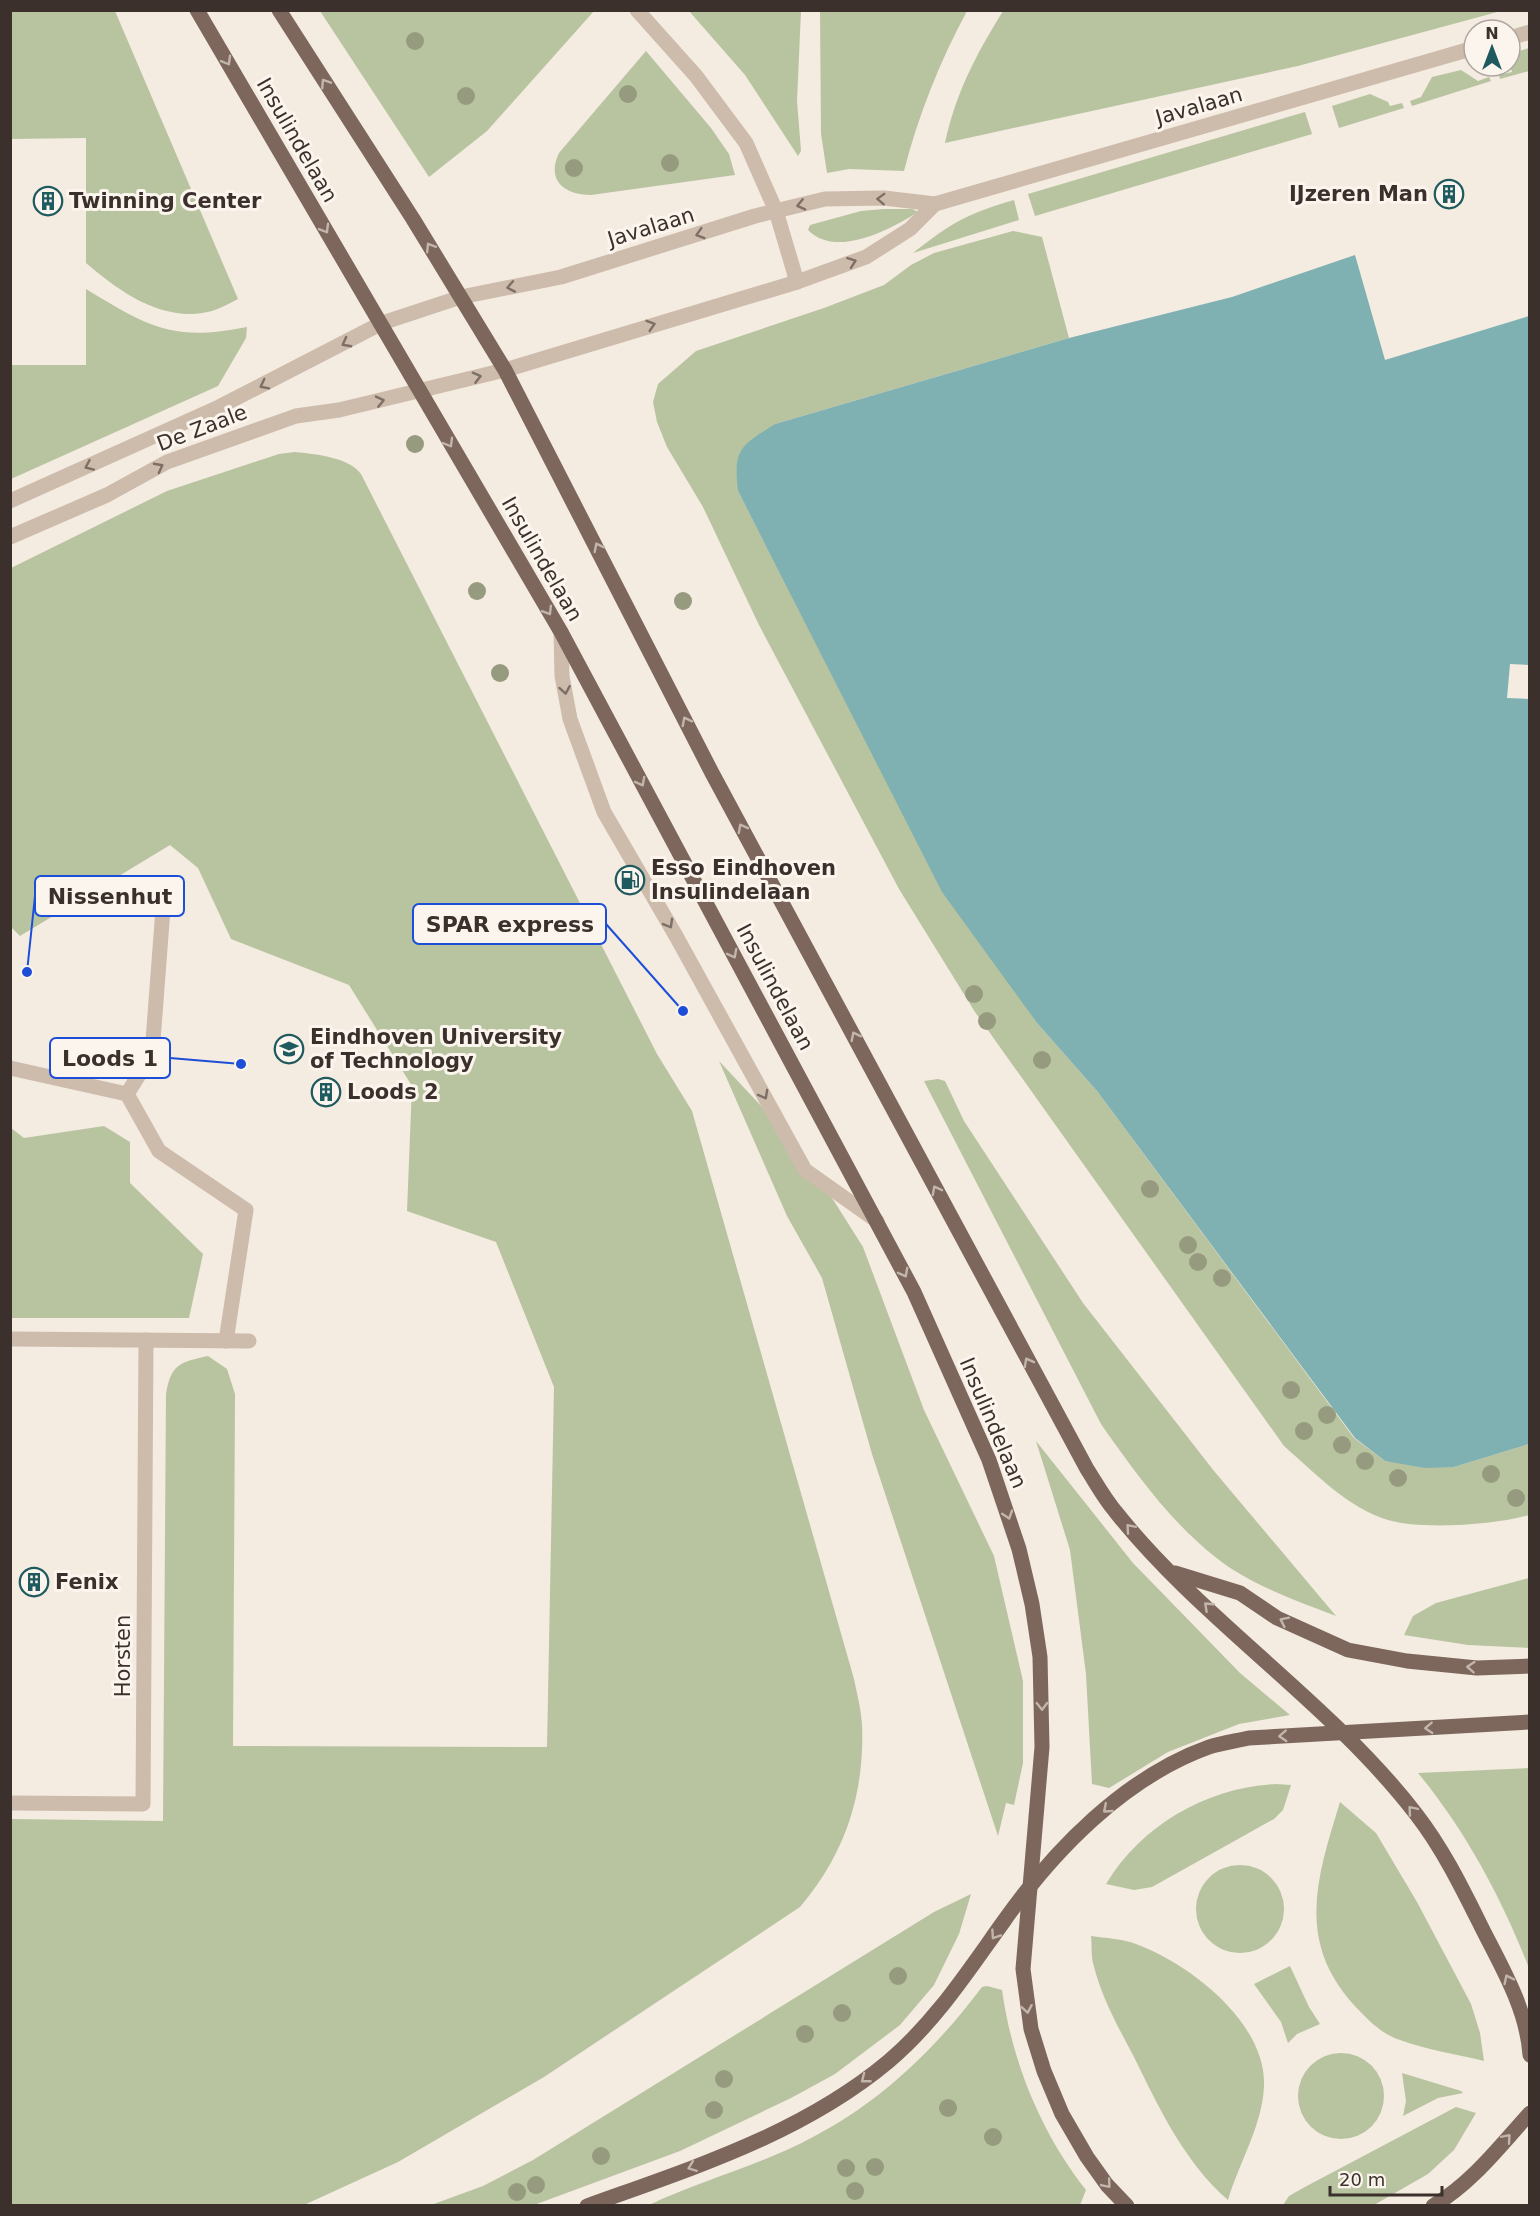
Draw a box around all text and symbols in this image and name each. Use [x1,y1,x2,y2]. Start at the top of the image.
north arrow [1462,18,1522,78]
text: N [1485,24,1499,43]
one-way arrow [219,55,231,65]
street label: Insulindelaan [252,73,342,207]
one-way arrow [321,79,333,89]
street label: Javalaan [1151,82,1245,130]
building icon: IJzeren Man [1433,178,1465,210]
place label: IJzeren Man [1289,182,1428,206]
building icon: Twinning Center [32,185,64,217]
place label: Twinning Center [69,189,262,213]
one-way arrow [876,192,885,205]
one-way arrow [796,197,806,210]
street label: Javalaan [603,202,697,252]
one-way arrow [318,223,330,233]
one-way arrow [695,227,706,239]
one-way arrow [425,243,437,253]
one-way arrow [846,257,856,270]
one-way arrow [506,280,516,293]
one-way arrow [645,320,656,332]
one-way arrow [341,336,352,347]
one-way arrow [472,372,482,385]
one-way arrow [260,377,271,389]
one-way arrow [374,395,384,408]
street label: De Zaale [154,400,250,456]
one-way arrow [442,436,453,447]
one-way arrow [85,458,96,470]
one-way arrow [153,463,163,474]
street label: Insulindelaan [497,492,587,626]
one-way arrow [594,543,605,554]
one-way arrow [541,605,552,615]
one-way arrow [558,685,571,695]
one-way arrow [682,717,693,728]
one-way arrow [634,776,645,786]
one-way arrow [738,823,749,834]
place label: Esso Eindhoven Insulindelaan [651,856,836,904]
fuel station icon: Esso Eindhoven Insulindelaan [614,864,646,896]
callout: Nissenhut [35,876,184,916]
text: Nissenhut [48,884,173,909]
callout: SPAR express [413,904,606,944]
text: SPAR express [426,912,594,937]
one-way arrow [662,918,674,928]
street label: Insulindelaan [732,920,818,1054]
one-way arrow [726,947,737,958]
place label: Eindhoven University of Technology [310,1025,562,1073]
one-way arrow [851,1032,862,1042]
school or university icon: Eindhoven University of Technology [273,1033,305,1065]
callout: Loods 1 [50,1038,170,1078]
text: Loods 1 [62,1046,158,1071]
building icon: Loods 2 [310,1076,342,1108]
place label: Loods 2 [347,1080,439,1104]
one-way arrow [757,1089,768,1099]
one-way arrow [932,1186,943,1197]
one-way arrow [897,1266,908,1277]
street label: Insulindelaan [955,1354,1031,1492]
one-way arrow [1024,1358,1035,1369]
one-way arrow [1001,1509,1014,1520]
one-way arrow [1126,1524,1137,1535]
building icon: Fenix [18,1566,50,1598]
place label: Fenix [55,1570,119,1594]
one-way arrow [1204,1602,1214,1613]
street label: Horsten [111,1615,135,1697]
one-way arrow [1279,1616,1290,1628]
one-way arrow [1467,1661,1476,1674]
one-way arrow [1036,1702,1048,1711]
one-way arrow [1425,1721,1434,1734]
one-way arrow [1278,1730,1287,1743]
one-way arrow [1103,1802,1114,1813]
one-way arrow [1408,1806,1419,1817]
one-way arrow [991,1928,1002,1939]
one-way arrow [1503,1975,1515,1986]
one-way arrow [1020,2004,1033,2014]
one-way arrow [861,2072,872,2083]
one-way arrow [1500,2135,1511,2145]
scale bar [1330,2159,1442,2197]
one-way arrow [687,2160,698,2172]
text: 20 m [1339,2169,1385,2190]
one-way arrow [1100,2177,1111,2188]

